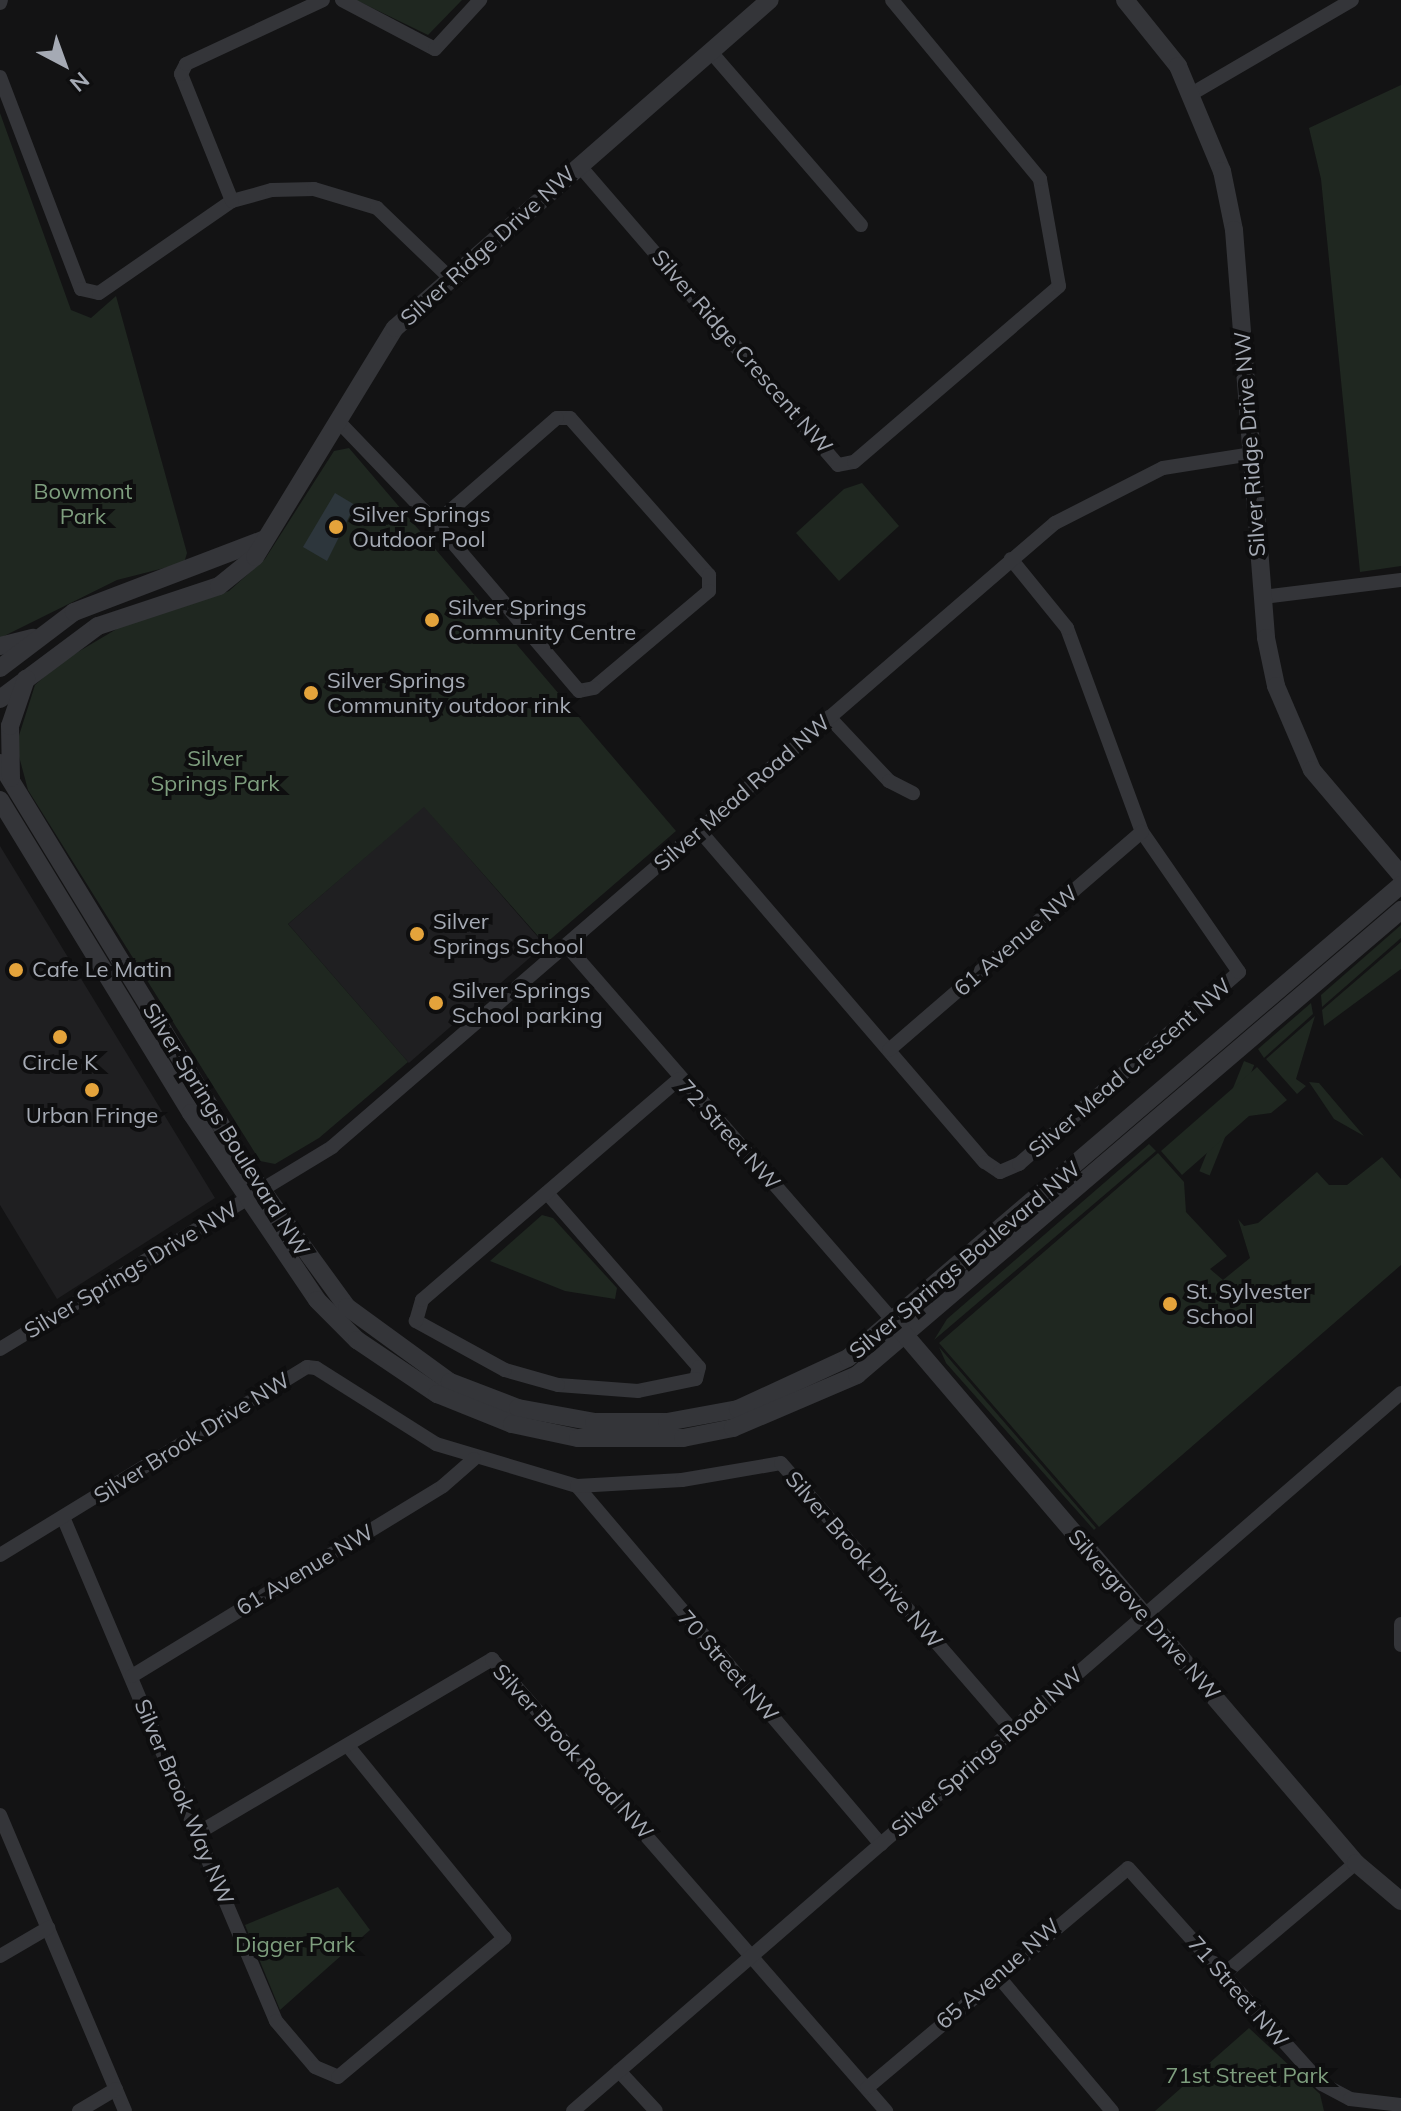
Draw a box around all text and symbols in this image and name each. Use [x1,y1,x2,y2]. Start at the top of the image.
north arrow [24,24,104,104]
text: N [64,66,95,98]
street label: Silver Ridge Drive NW [395,161,581,331]
street label: Silver Ridge Crescent NW [646,245,838,459]
street label: Silver Ridge Drive NW [1229,330,1271,558]
park label: Bowmont Park [34,478,132,530]
place label: Silver Springs Outdoor Pool [352,501,491,552]
marker: Silver Springs Outdoor Pool [327,518,345,536]
place label: Silver Springs Community Centre [448,594,636,646]
marker: Silver Springs Community Centre [423,611,441,629]
place label: Silver Springs Community outdoor rink [327,667,571,718]
marker: Silver Springs Community outdoor rink [302,684,320,702]
street label: Silver Mead Road NW [648,709,836,877]
park label: Silver Springs Park [150,745,280,796]
street label: 61 Avenue NW [949,880,1083,1002]
place label: Silver Springs School [433,908,584,960]
marker: Silver Springs School [408,925,426,943]
place label: Cafe Le Matin [32,957,172,983]
marker: Cafe Le Matin [7,961,25,979]
street label: Silver Mead Crescent NW [1023,973,1237,1163]
place label: Silver Springs School parking [452,977,603,1028]
marker: Silver Springs School parking [427,994,445,1012]
street label: Silver Springs Boulevard NW [137,998,315,1262]
marker: Circle K [51,1028,69,1046]
place label: Circle K [22,1050,98,1076]
street label: 72 Street NW [672,1074,786,1196]
marker: Urban Fringe [83,1081,101,1099]
place label: Urban Fringe [26,1103,158,1129]
street label: Silver Springs Boulevard NW [844,1155,1086,1365]
street label: Silver Springs Drive NW [20,1196,242,1344]
place label: St. Sylvester School [1186,1278,1311,1330]
marker: St. Sylvester School [1161,1295,1179,1313]
street label: Silver Brook Drive NW [89,1367,295,1509]
street label: Silver Brook Drive NW [780,1466,948,1654]
street label: 61 Avenue NW [232,1519,378,1621]
street label: Silvergrove Drive NW [1063,1524,1225,1706]
street label: 70 Street NW [672,1605,784,1727]
street label: Silver Brook Road NW [487,1659,659,1845]
street label: Silver Springs Road NW [886,1662,1088,1842]
street label: Silver Brook Way NW [129,1695,239,1909]
street label: 65 Avenue NW [931,1913,1065,2035]
street label: 71 Street NW [1182,1931,1294,2053]
park label: Digger Park [235,1932,355,1958]
park label: 71st Street Park [1165,2063,1329,2089]

